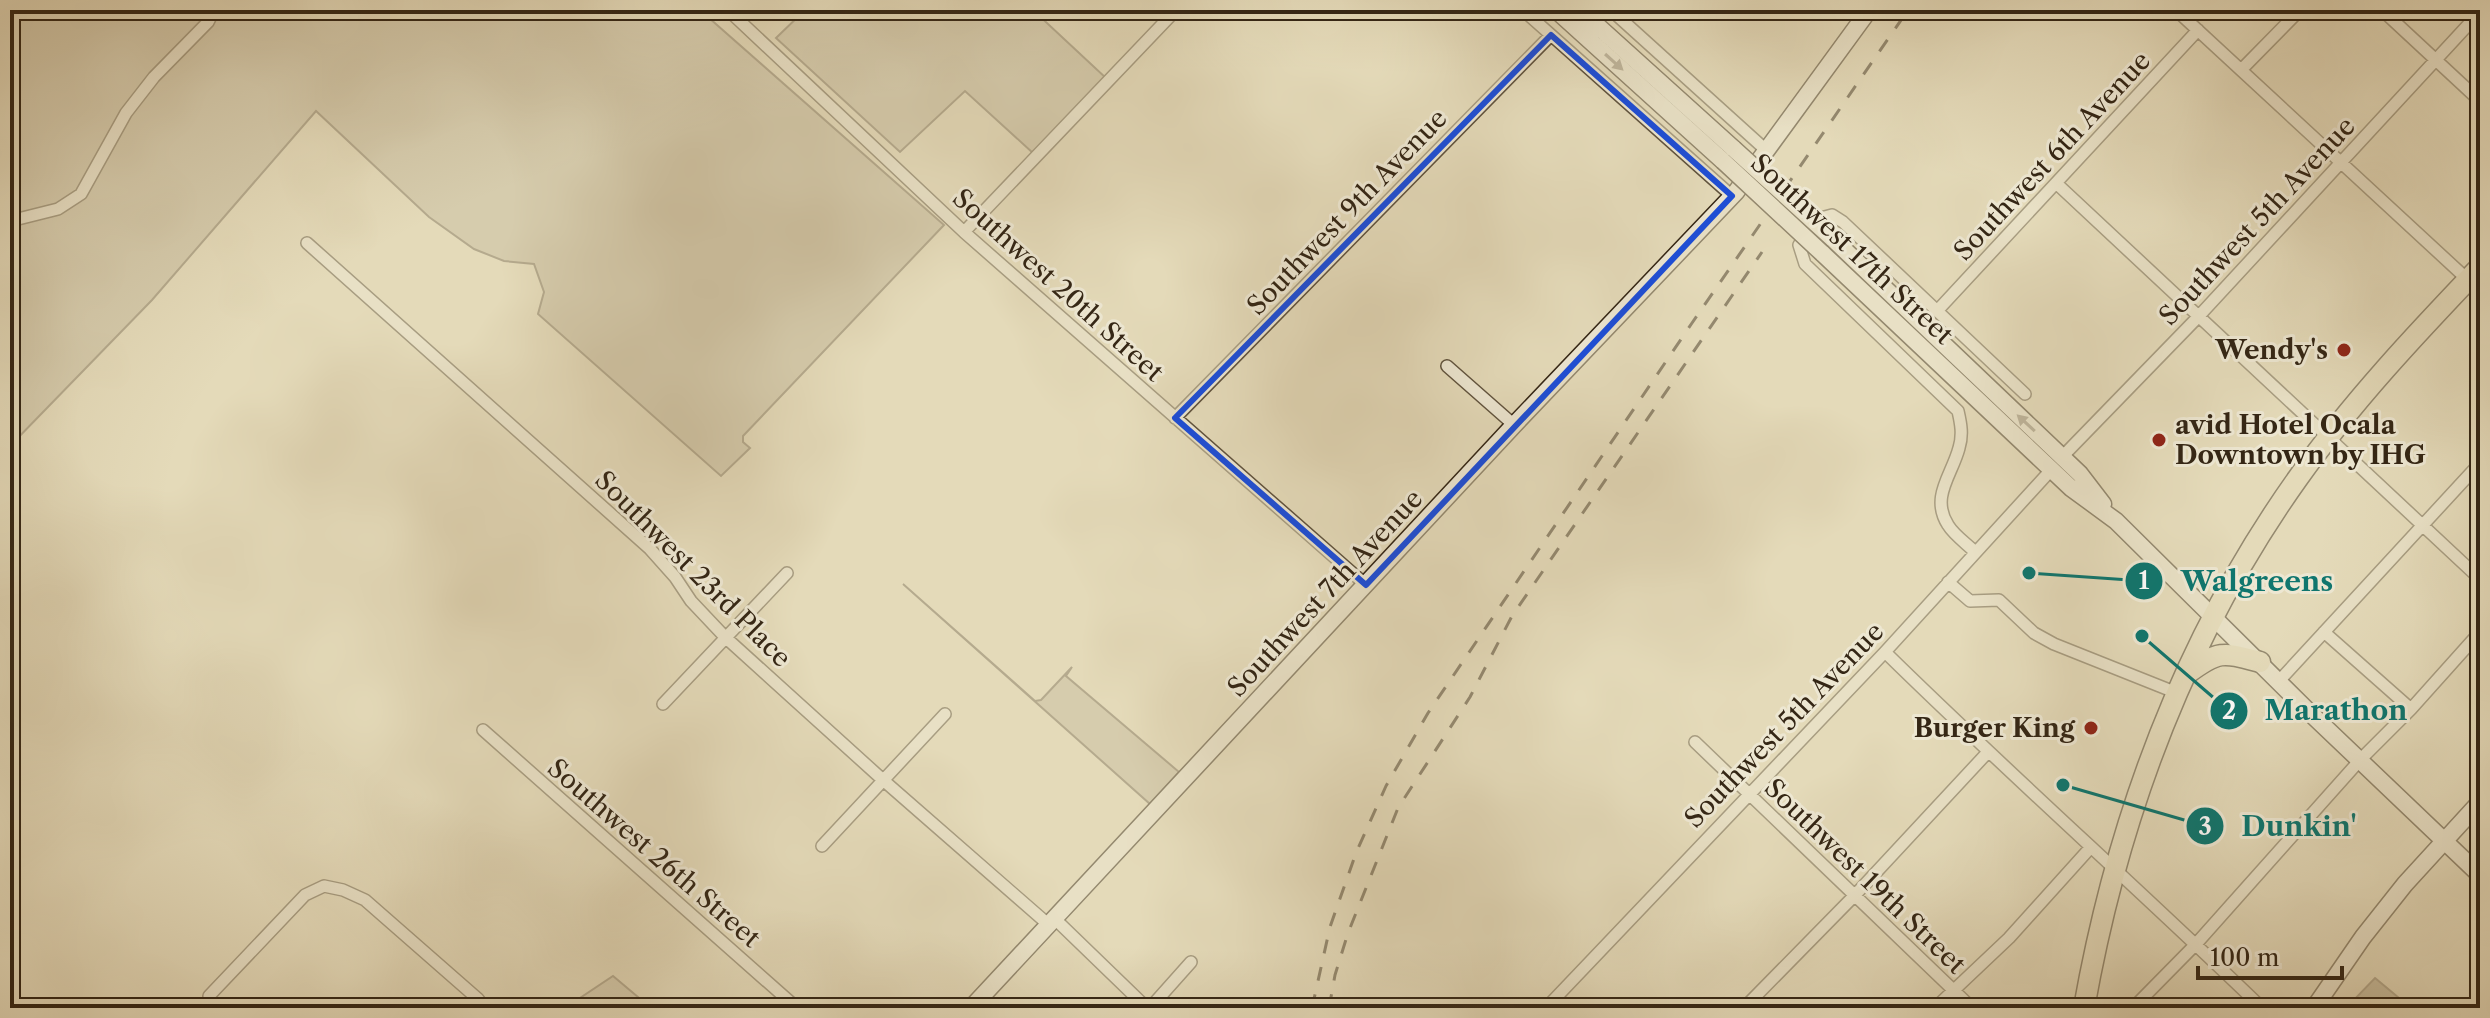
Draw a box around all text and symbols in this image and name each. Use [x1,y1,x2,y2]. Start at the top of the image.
street label: Southwest 6th Avenue [1947,45,2157,267]
one-way arrow [1605,53,1624,71]
street label: Southwest 9th Avenue [1240,102,1454,322]
street label: Southwest 5th Avenue [2152,110,2362,332]
street label: Southwest 17th Street [1744,147,1960,352]
street label: Southwest 20th Street [946,182,1171,389]
place label: Wendy's [2214,334,2328,366]
marker: Wendy's [2335,341,2353,359]
place label: avid Hotel Ocala Downtown by IHG [2175,409,2426,471]
one-way arrow [2017,414,2036,432]
marker: avid Hotel Ocala Downtown by IHG [2150,431,2168,449]
street label: Southwest 23rd Place [588,464,798,674]
street label: Southwest 7th Avenue [1221,483,1429,703]
callout: Walgreens [2124,555,2349,607]
text: Walgreens [2180,564,2333,598]
text: 1 [2139,566,2150,595]
street label: Southwest 5th Avenue [1678,616,1890,834]
callout: Marathon [2209,685,2424,737]
text: Marathon [2265,693,2407,727]
text: 2 [2222,696,2236,725]
place label: Burger King [1914,712,2076,744]
marker: Burger King [2082,719,2100,737]
street label: Southwest 26th Street [541,752,767,955]
street label: Southwest 19th Street [1758,772,1973,981]
callout: Dunkin' [2185,800,2372,852]
text: Dunkin' [2241,809,2357,843]
text: 3 [2198,812,2212,841]
scale bar [2198,930,2342,980]
text: 100 m [2210,943,2279,972]

